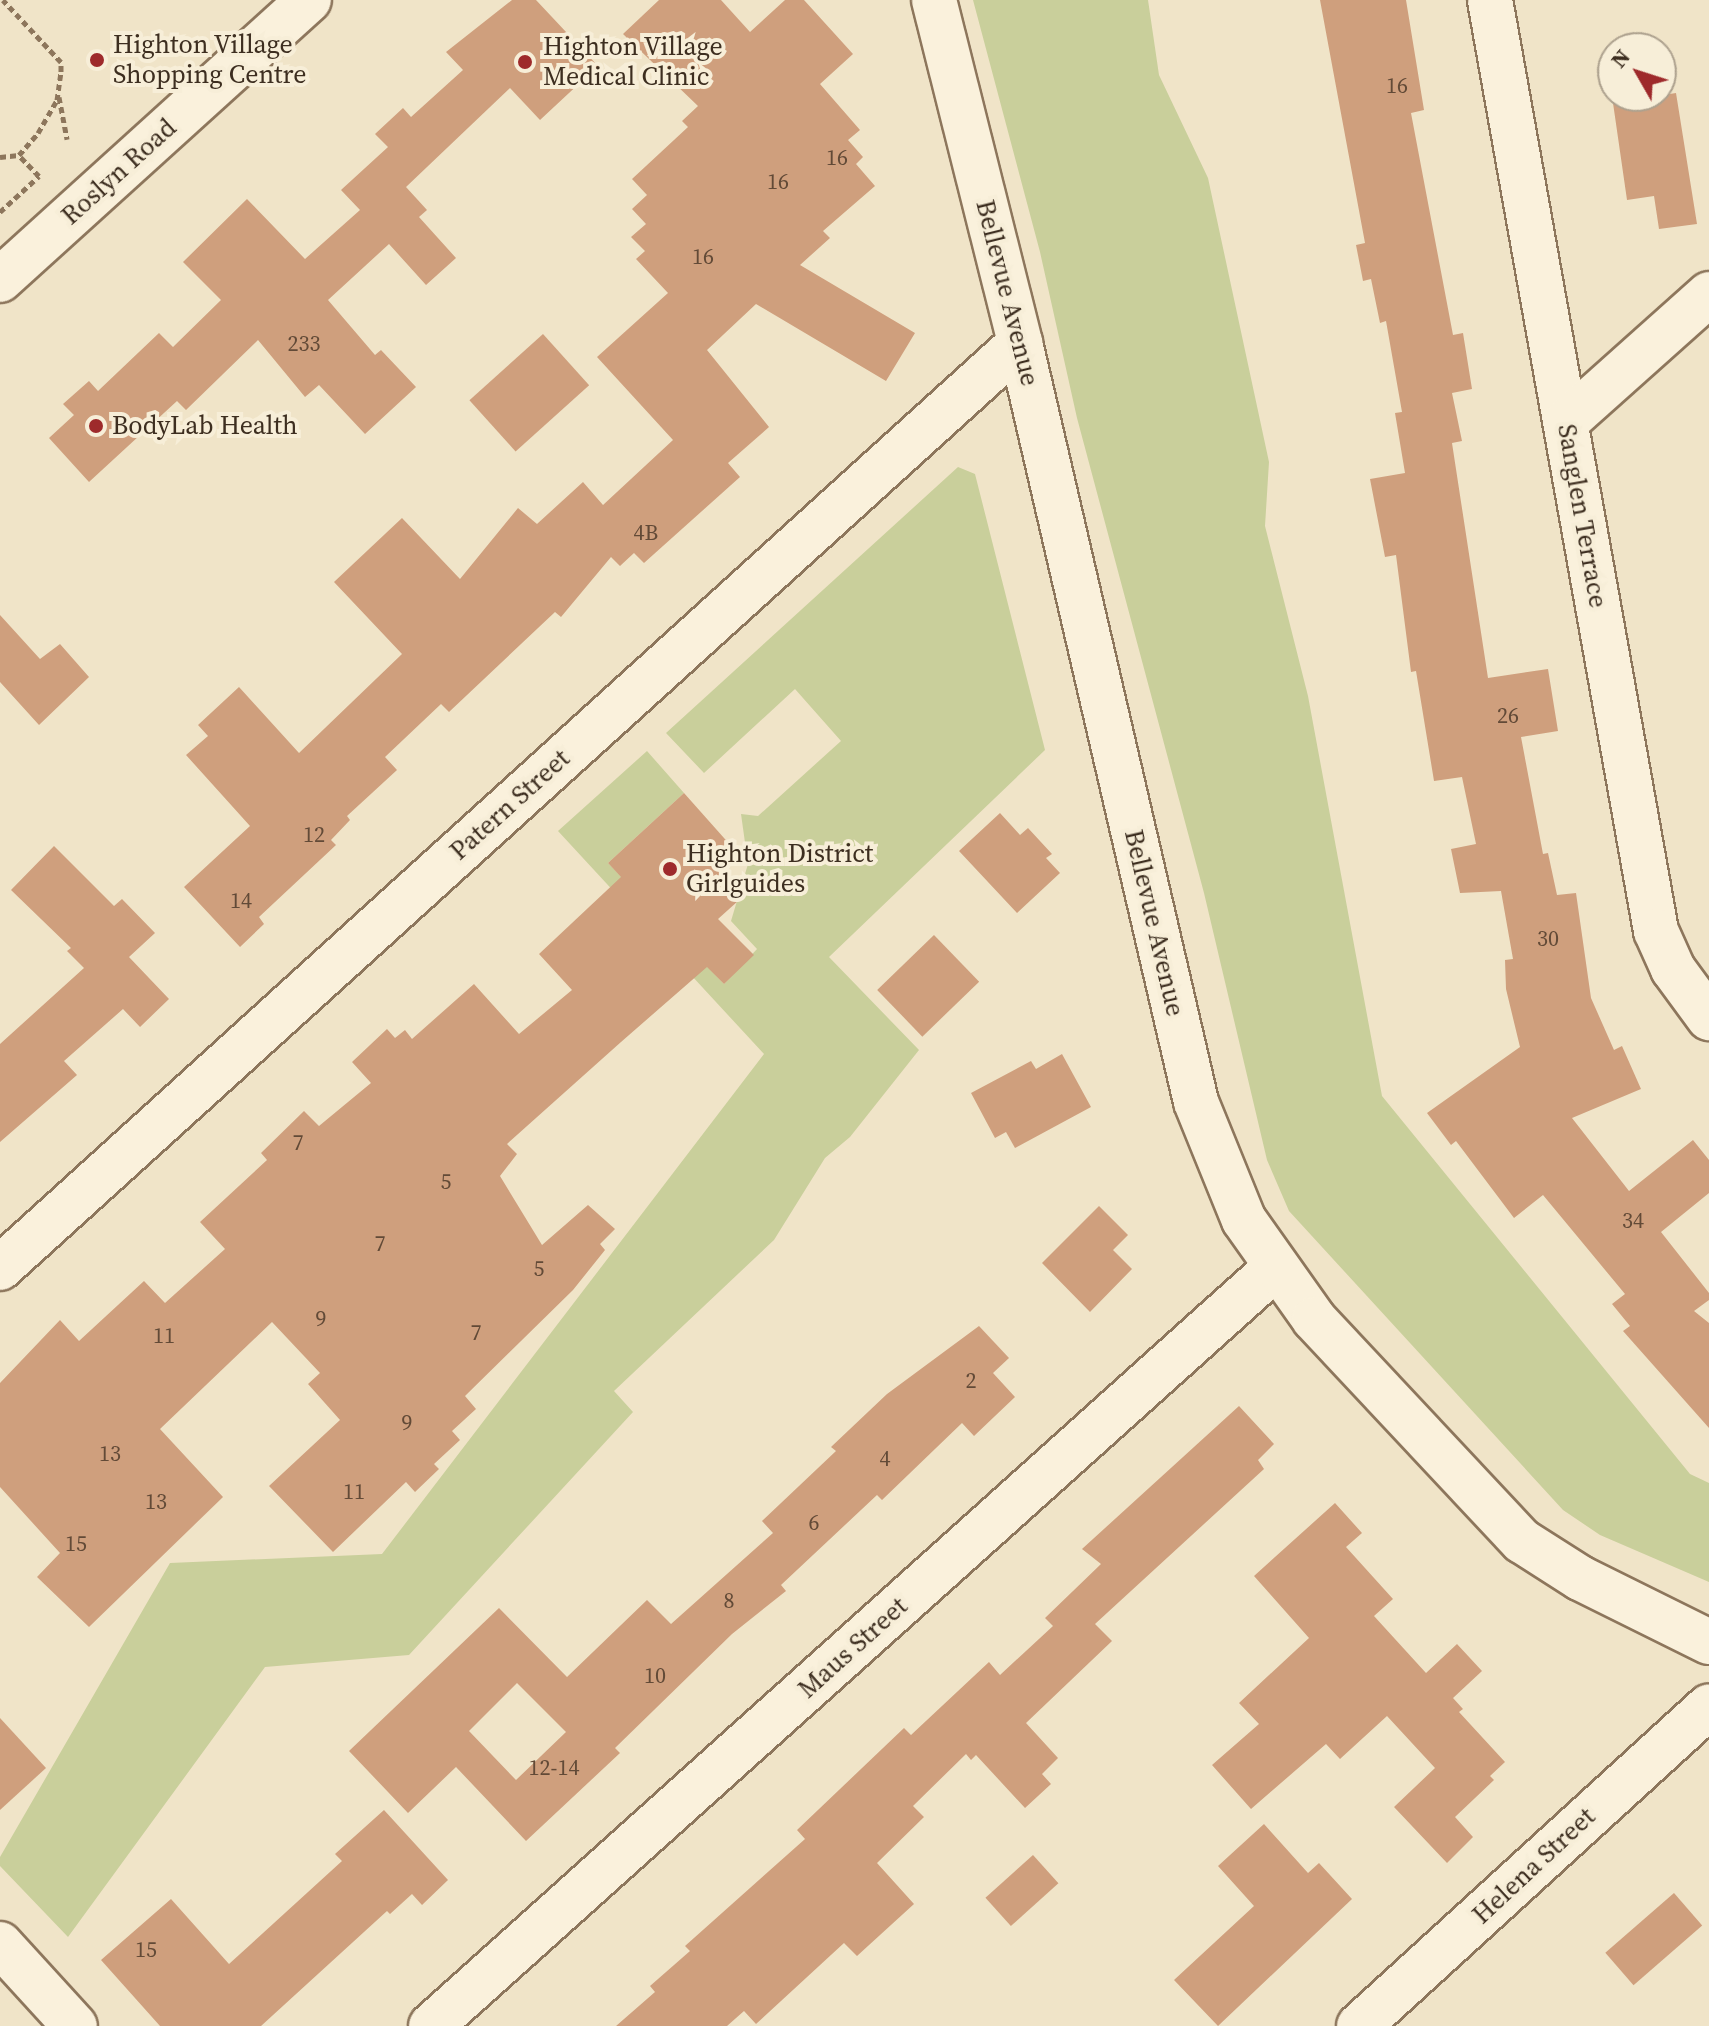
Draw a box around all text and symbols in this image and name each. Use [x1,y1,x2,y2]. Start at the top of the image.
place label: Highton Village Shopping Centre [113,29,307,90]
place label: Highton Village Medical Clinic [543,31,724,92]
north arrow [1597,32,1677,112]
text: N [1603,42,1637,74]
marker: Highton Village Shopping Centre [88,51,106,69]
marker: Highton Village Medical Clinic [514,51,536,73]
house number: 16 [1386,73,1408,99]
street label: Roslyn Road [55,112,183,232]
house number: 16 [826,145,848,171]
house number: 16 [767,169,789,195]
street label: Bellevue Avenue [969,197,1045,389]
house number: 16 [692,244,714,270]
house number: 233 [288,331,320,357]
place label: BodyLab Health [112,410,298,442]
marker: BodyLab Health [87,417,105,435]
street label: Sanglen Terrace [1550,422,1614,610]
house number: 4B [634,520,658,546]
house number: 26 [1497,703,1519,729]
street label: Patern Street [444,743,576,867]
house number: 12 [303,822,325,848]
street label: Bellevue Avenue [1117,827,1191,1019]
place label: Highton District Girlguides [686,838,873,900]
marker: Highton District Girlguides [661,860,679,878]
house number: 14 [230,888,252,914]
house number: 30 [1537,926,1559,952]
house number: 7 [293,1130,303,1156]
house number: 5 [441,1169,451,1195]
house number: 34 [1622,1208,1644,1234]
house number: 7 [375,1231,385,1257]
house number: 5 [534,1256,544,1282]
house number: 9 [316,1306,326,1332]
house number: 7 [471,1320,481,1346]
house number: 11 [153,1323,175,1349]
house number: 2 [966,1368,976,1394]
house number: 9 [402,1410,412,1436]
house number: 13 [99,1441,121,1467]
house number: 4 [880,1446,890,1472]
house number: 11 [343,1479,365,1505]
house number: 13 [145,1489,167,1515]
house number: 6 [809,1510,819,1536]
house number: 15 [65,1531,87,1557]
house number: 8 [724,1588,734,1614]
street label: Maus Street [792,1591,914,1705]
house number: 10 [644,1663,666,1689]
house number: 12-14 [529,1755,579,1781]
street label: Helena Street [1466,1801,1602,1931]
house number: 15 [135,1937,157,1963]

